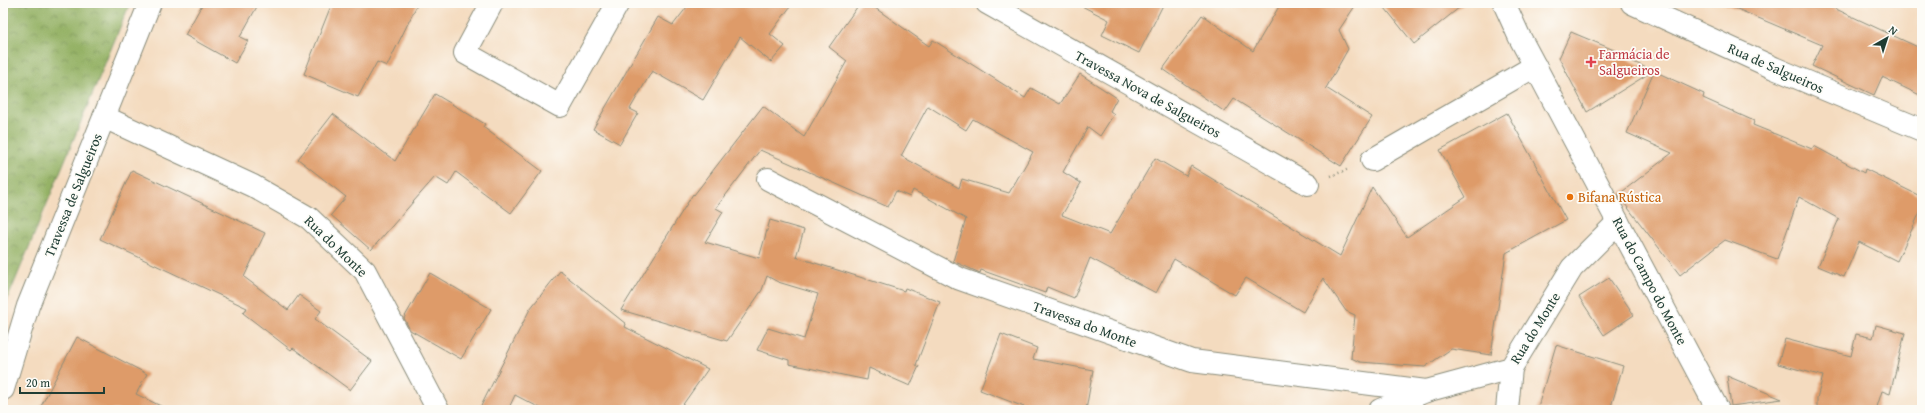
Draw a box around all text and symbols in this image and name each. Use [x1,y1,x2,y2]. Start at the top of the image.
north arrow [1867,18,1907,58]
text: N [1885,22,1902,39]
street label: Rua de Salgueiros [1725,38,1827,98]
place label: Farmácia de Salgueiros [1599,44,1670,80]
street label: Travessa Nova de Salgueiros [1071,45,1225,143]
marker: Farmácia de Salgueiros [1586,57,1596,67]
street label: Travessa de Salgueiros [39,130,107,260]
place label: Bifana Rústica [1578,187,1662,207]
marker: Bifana Rústica [1565,192,1575,202]
street label: Rua do Monte [300,211,372,282]
street label: Rua do Campo do Monte [1608,214,1692,349]
street label: Rua do Monte [1505,288,1565,368]
street label: Travessa do Monte [1030,296,1140,352]
scale bar [20,369,104,395]
text: 20 m [26,374,50,391]

